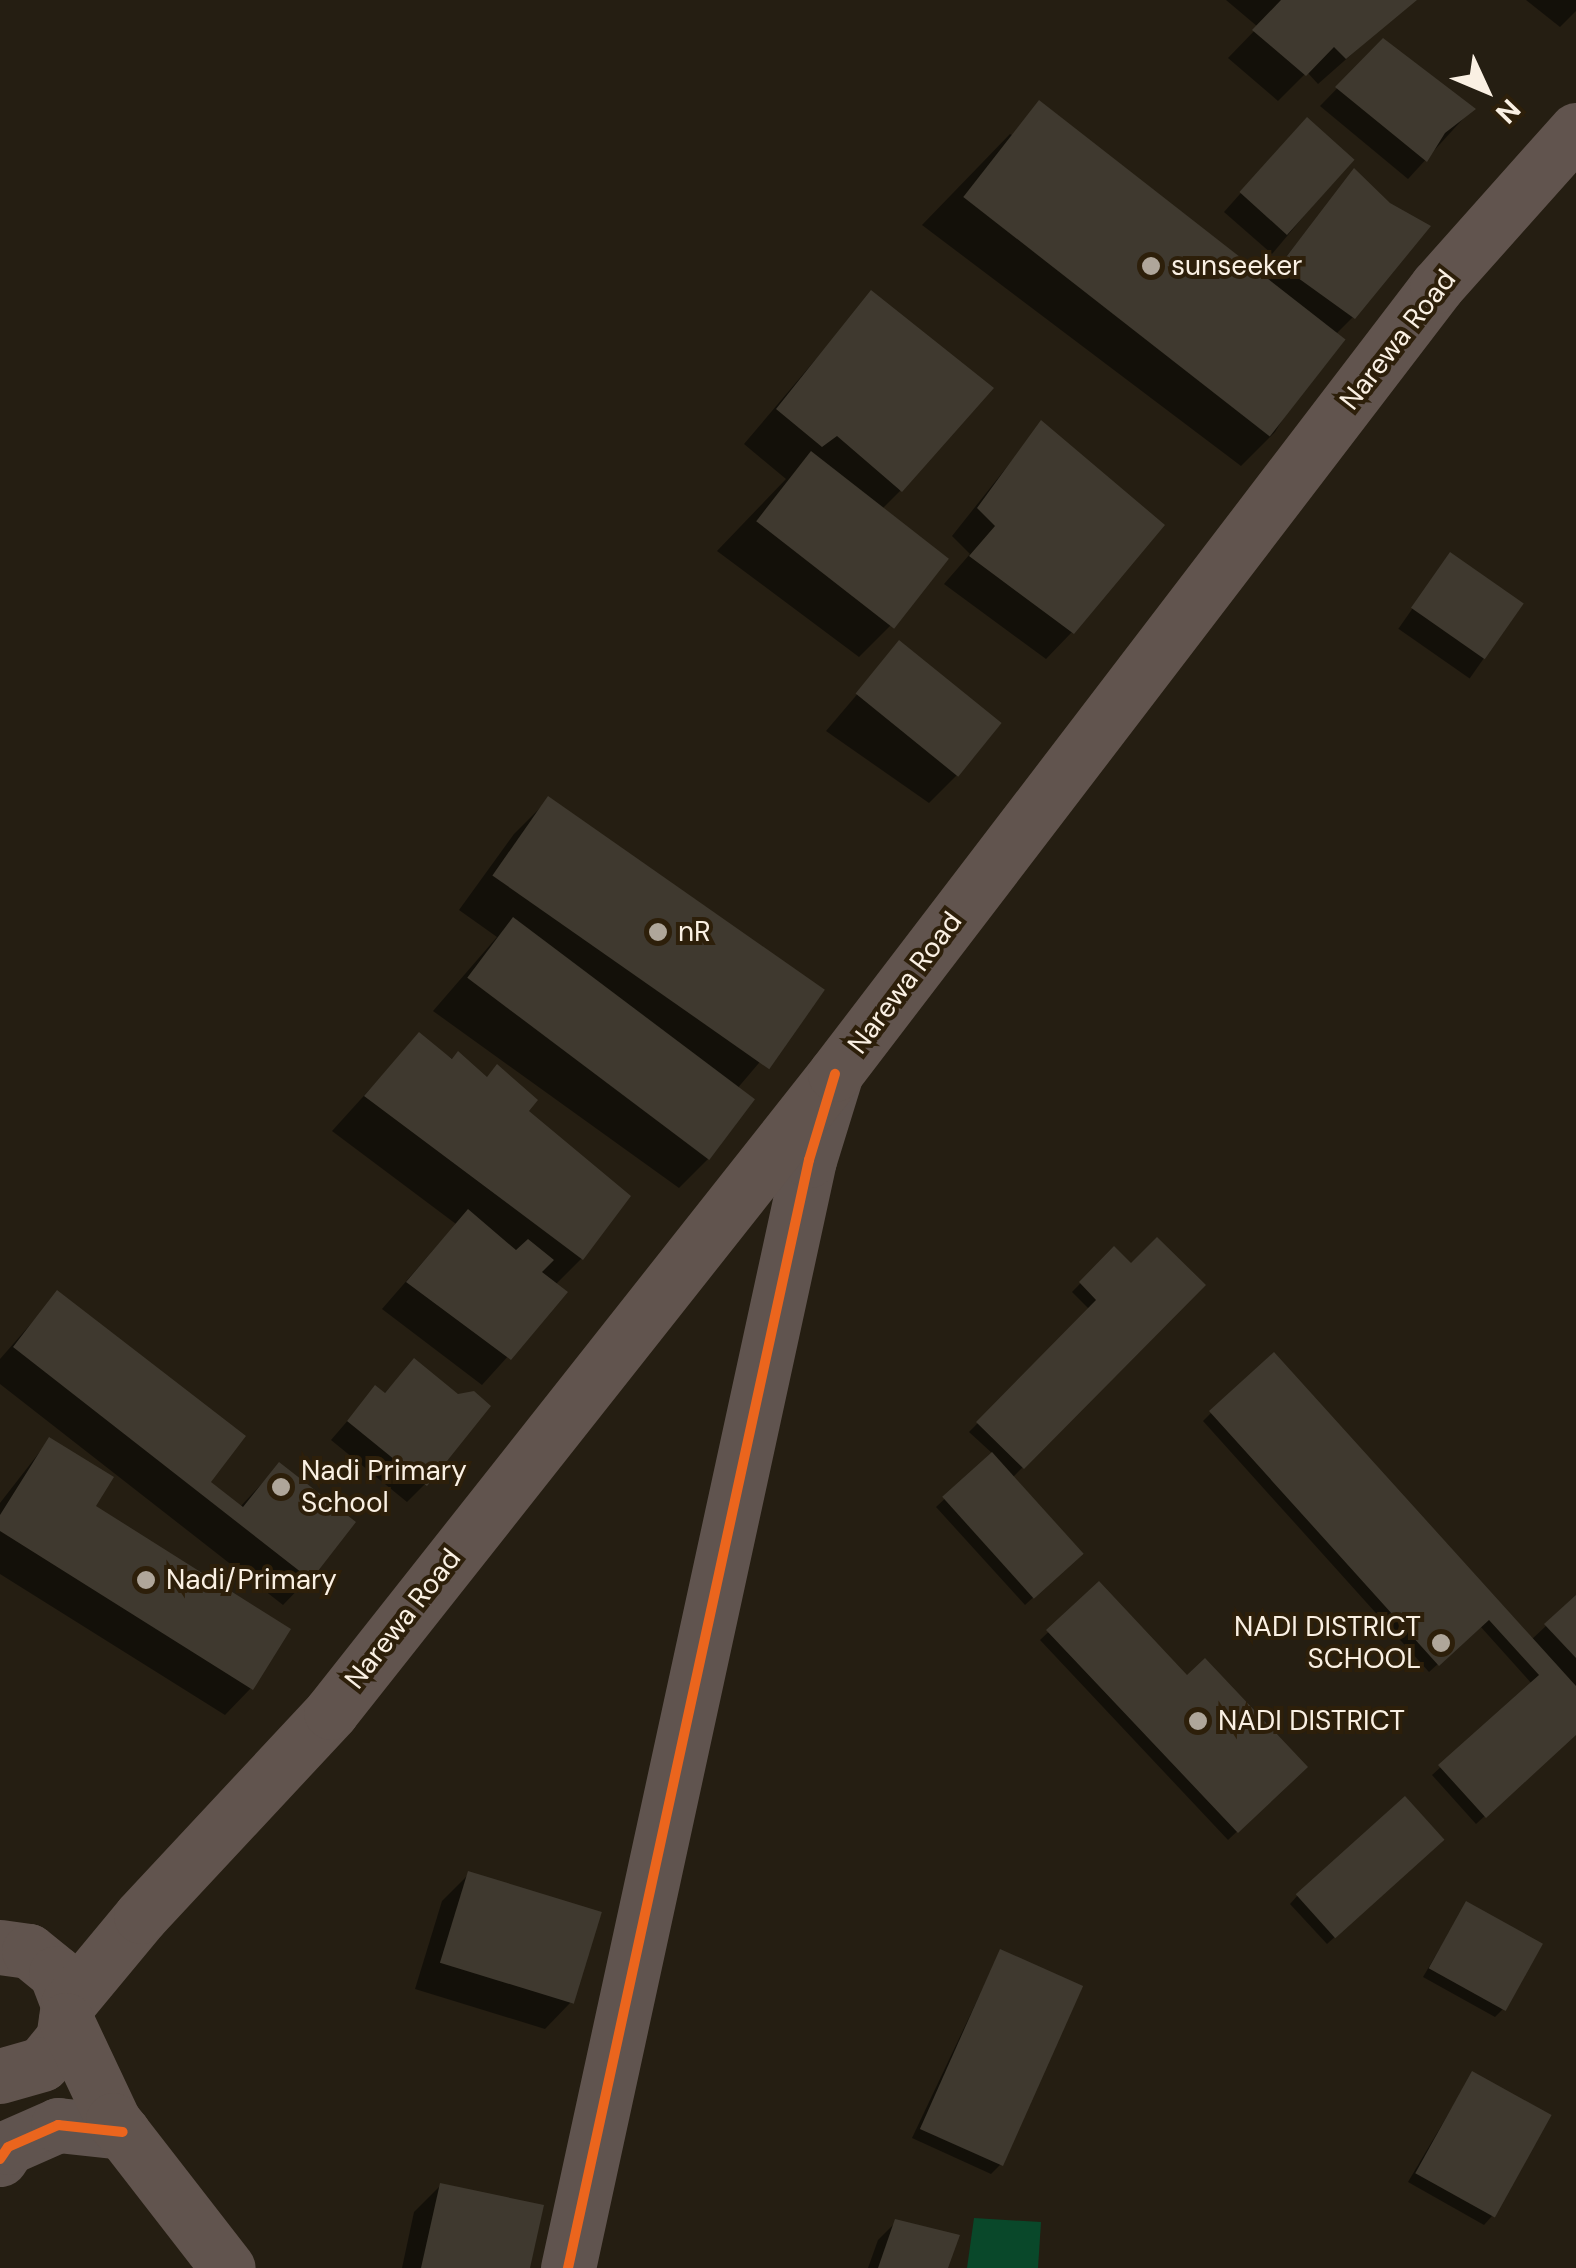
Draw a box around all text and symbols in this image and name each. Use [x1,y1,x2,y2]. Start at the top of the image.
north arrow [1436,40,1536,140]
text: N [1488,91,1528,131]
place label: sunseeker [1171,249,1302,283]
marker: sunseeker [1140,255,1162,277]
street label: Narewa Road [1333,263,1463,417]
street label: Narewa Road [841,906,969,1060]
place label: nR [678,915,711,949]
marker: nR [647,921,669,943]
place label: Nadi Primary School [301,1454,467,1520]
marker: Nadi Primary School [270,1476,292,1498]
street label: Narewa Road [338,1542,468,1696]
place label: Nadi/Primary [166,1563,337,1597]
marker: Nadi/Primary [135,1569,157,1591]
place label: NADI DISTRICT SCHOOL [1234,1610,1421,1676]
marker: NADI DISTRICT SCHOOL [1430,1632,1452,1654]
place label: NADI DISTRICT [1218,1704,1405,1738]
marker: NADI DISTRICT [1187,1710,1209,1732]

